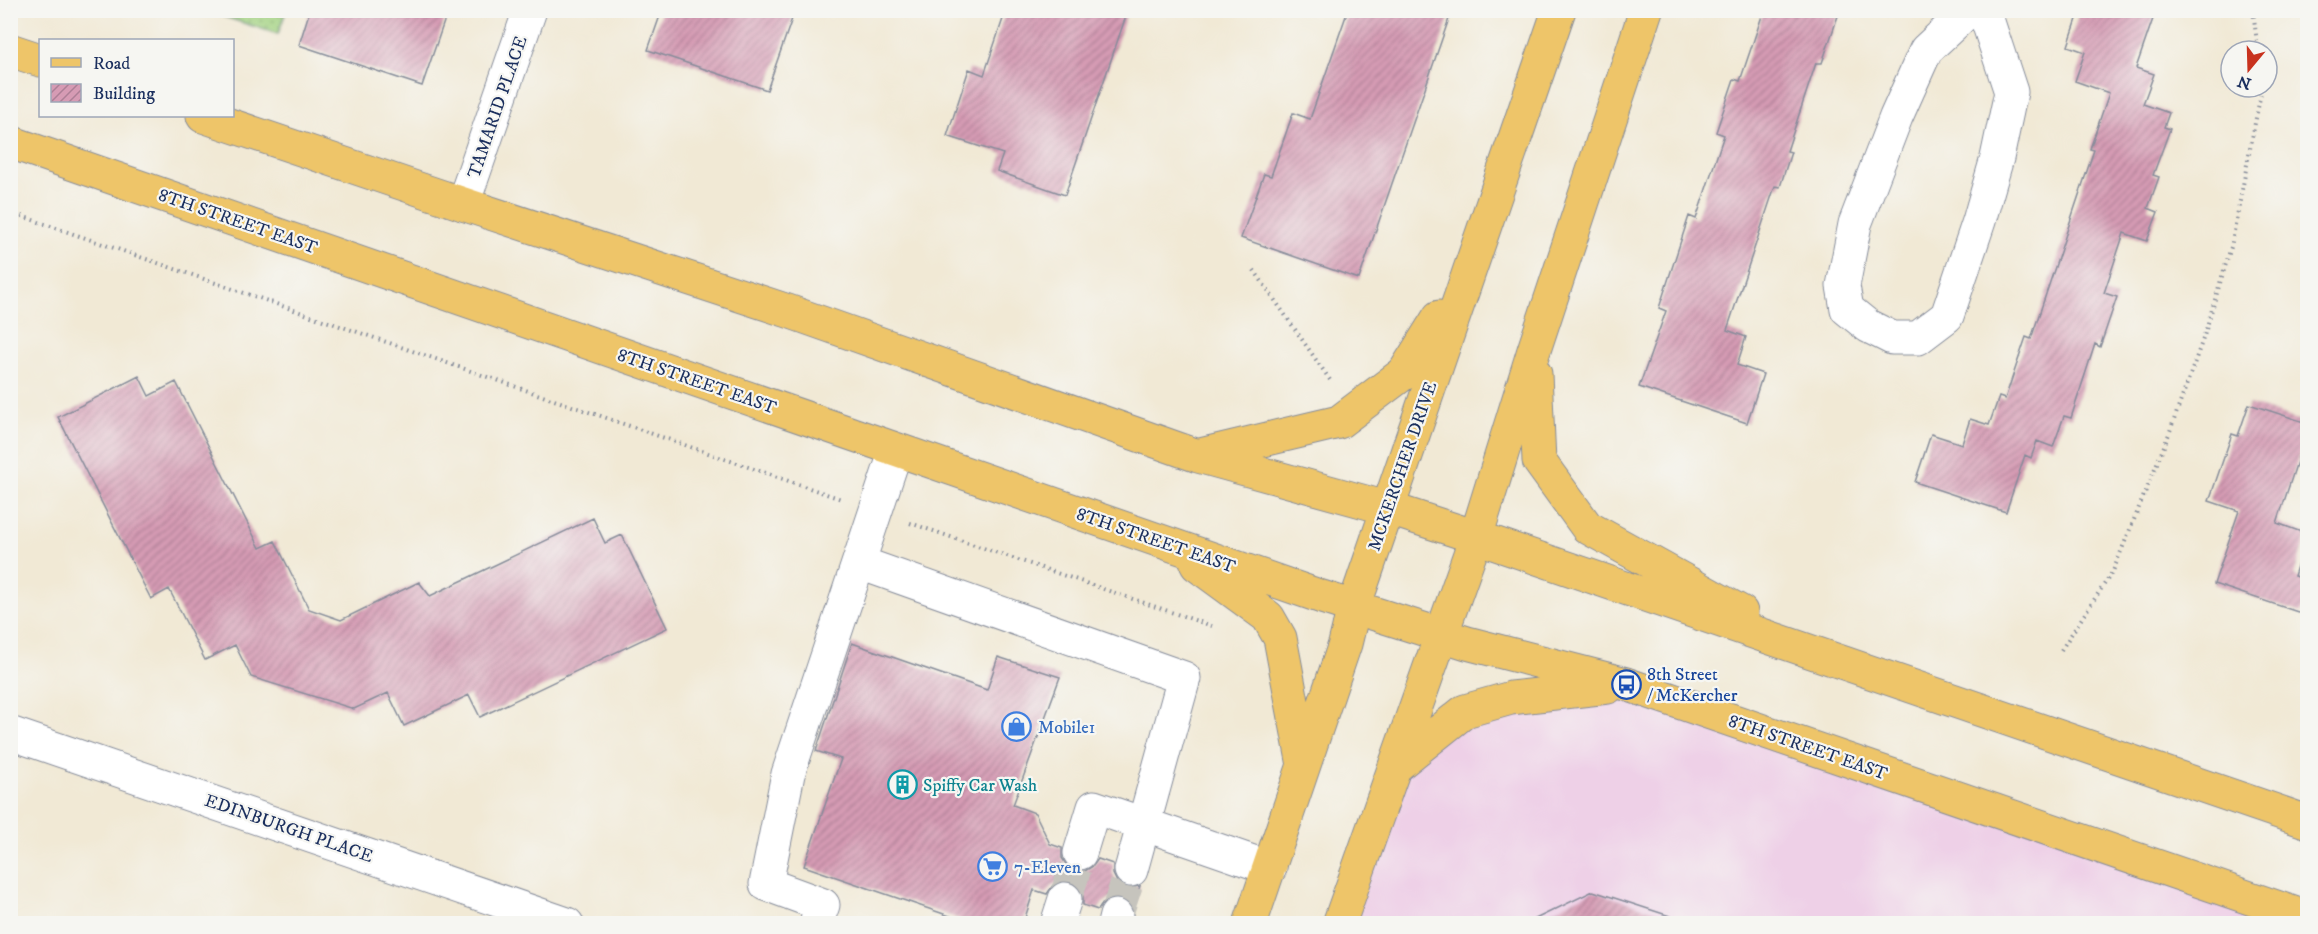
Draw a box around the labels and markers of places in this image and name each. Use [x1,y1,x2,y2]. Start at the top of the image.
place label: 8th Street / McKercher [1647,664,1738,707]
bus stop icon: 8th Street / McKercher [1610,668,1642,700]
shop icon: Mobile1 [1001,711,1033,743]
place label: Mobile1 [1038,717,1095,739]
building icon: Spiffy Car Wash [886,769,918,801]
place label: Spiffy Car Wash [923,775,1038,797]
supermarket icon: 7-Eleven [977,851,1009,883]
place label: 7-Eleven [1014,857,1082,879]

